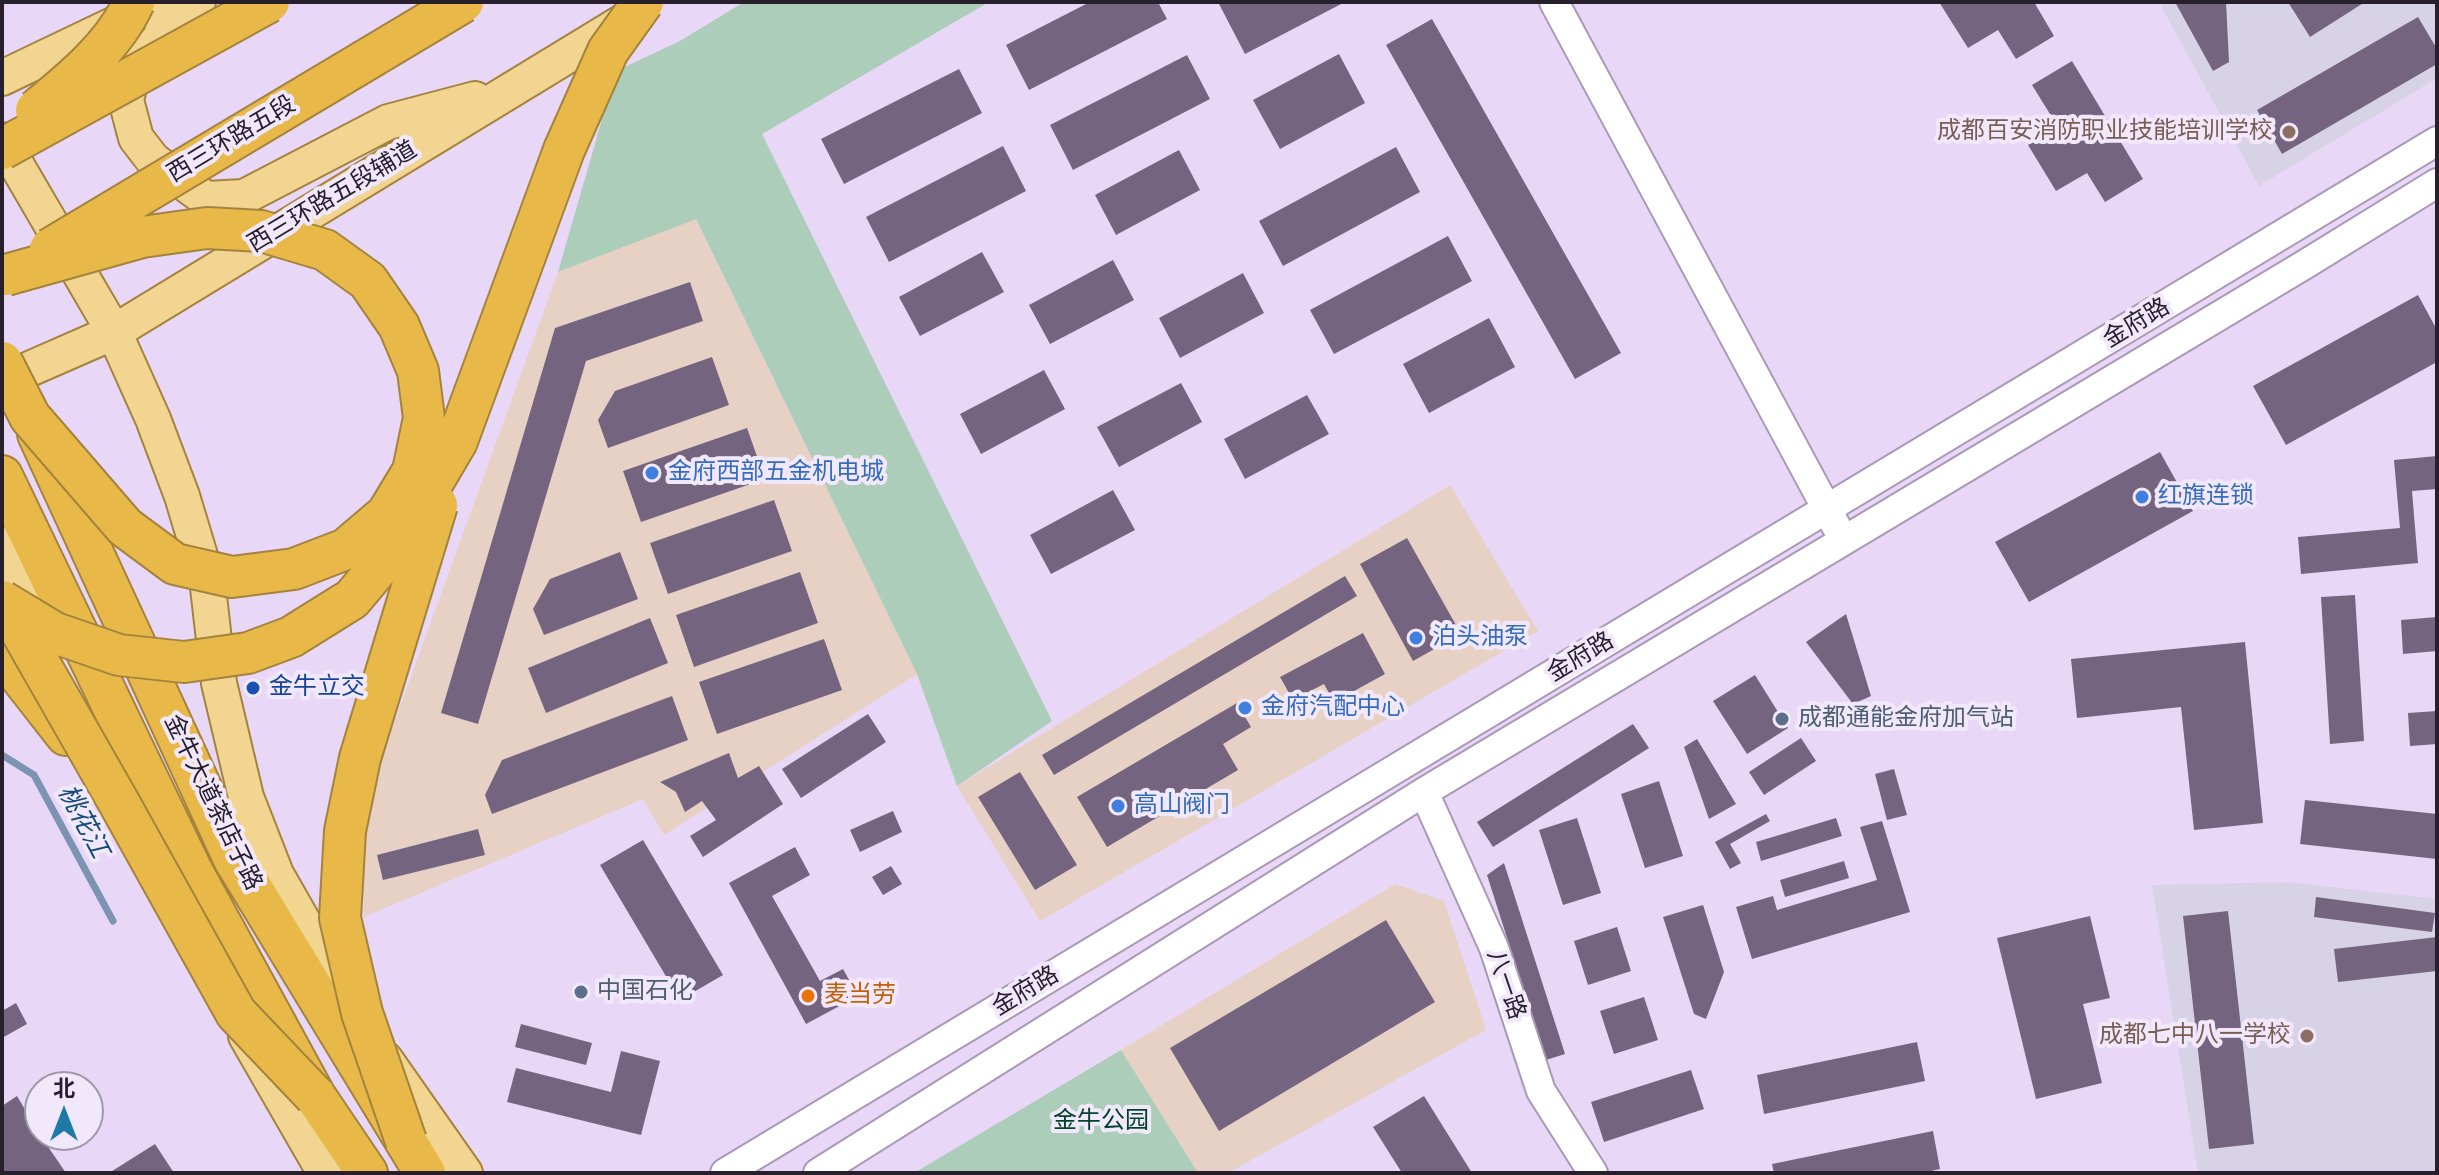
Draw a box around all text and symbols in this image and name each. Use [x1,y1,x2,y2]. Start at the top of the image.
street label: 西三环路五段 [163,91,301,189]
place label: 成都百安消防职业技能培训学校 [1937,118,2273,146]
marker: 成都百安消防职业技能培训学校 [2280,123,2298,141]
street label: 西三环路五段辅道 [243,136,423,260]
street label: 金府路 [2099,293,2175,355]
place label: 金府西部五金机电城 [668,459,884,487]
marker: 金府西部五金机电城 [643,464,661,482]
place label: 红旗连锁 [2158,483,2254,511]
marker: 红旗连锁 [2133,488,2151,506]
place label: 泊头油泵 [1432,624,1528,652]
street label: 金府路 [1543,627,1619,689]
marker: 泊头油泵 [1407,629,1425,647]
place label: 金牛立交 [269,674,365,702]
marker: 金牛立交 [244,679,262,697]
place label: 金府汽配中心 [1261,694,1405,722]
marker: 金府汽配中心 [1236,699,1254,717]
place label: 成都通能金府加气站 [1798,705,2014,733]
street label: 金牛大道茶店子路 [157,710,267,896]
marker: 成都通能金府加气站 [1773,710,1791,728]
water label: 桃花江 [50,780,114,864]
place label: 高山阀门 [1134,792,1230,820]
marker: 高山阀门 [1109,797,1127,815]
street label: 八一路 [1480,946,1530,1024]
street label: 金府路 [988,961,1064,1023]
place label: 中国石化 [597,978,693,1006]
place label: 麦当劳 [824,982,896,1010]
marker: 中国石化 [572,983,590,1001]
marker: 麦当劳 [799,987,817,1005]
place label: 成都七中八一学校 [2099,1022,2291,1050]
marker: 成都七中八一学校 [2298,1027,2316,1045]
north arrow [24,1071,104,1151]
text: 北 [53,1073,75,1104]
park label: 金牛公园 [1053,1108,1149,1136]

